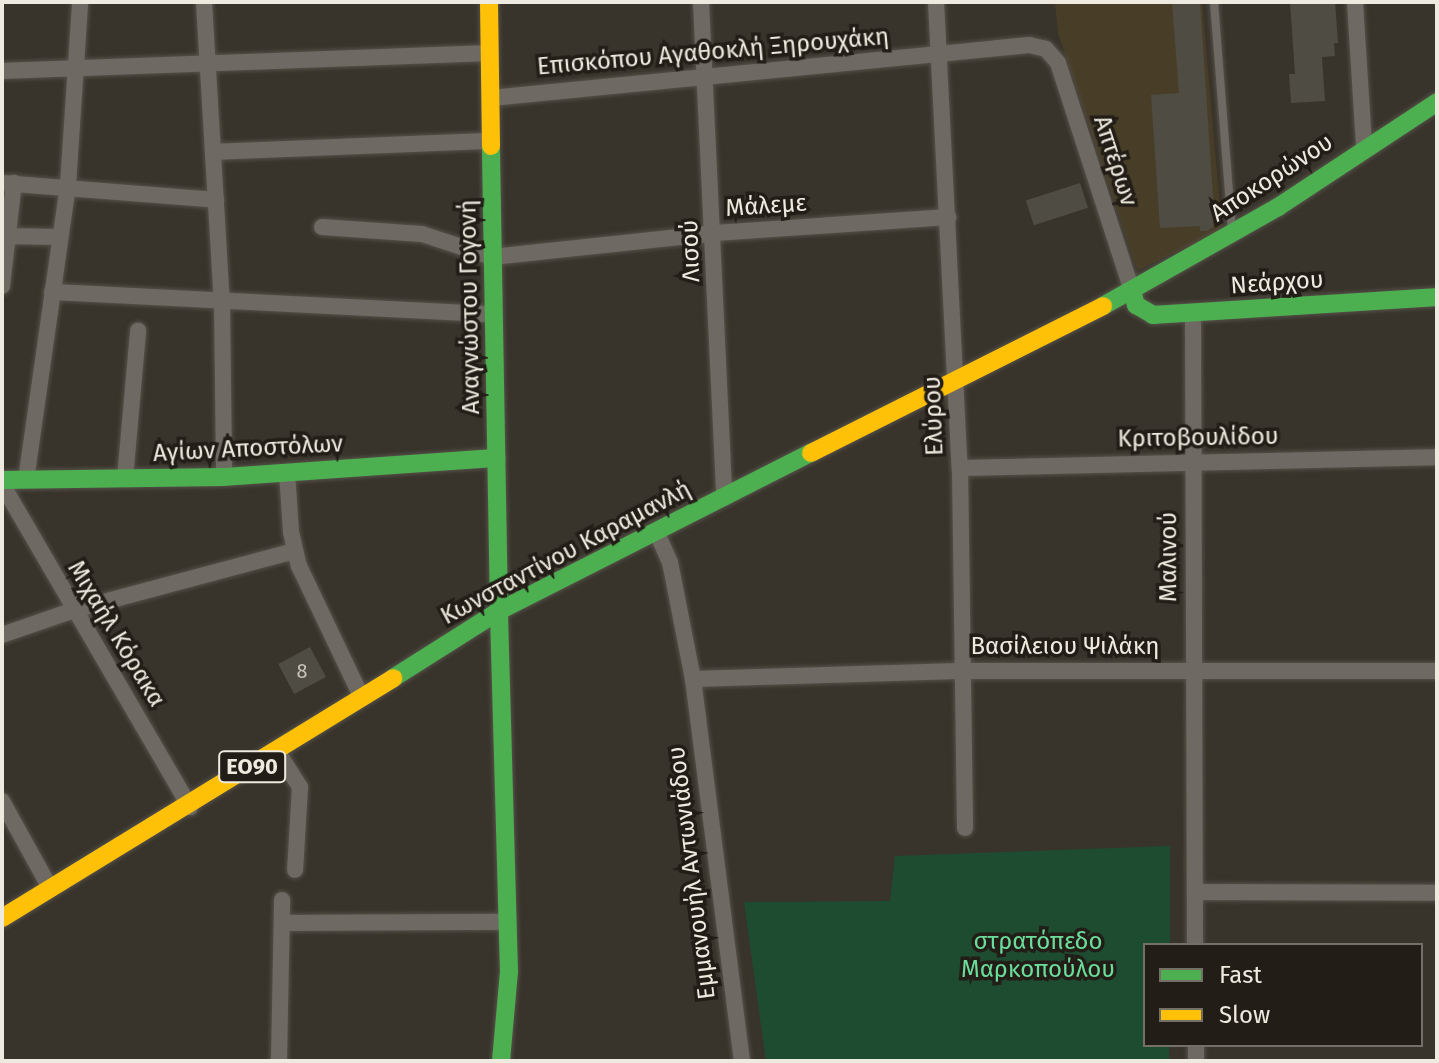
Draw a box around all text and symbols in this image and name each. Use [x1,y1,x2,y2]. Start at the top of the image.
street label: Επισκόπου Αγαθοκλή Ξηρουχάκη [536,22,890,82]
street label: Απτέρων [1087,112,1143,210]
street label: Αποκορώνου [1205,128,1339,228]
street label: Μάλεμε [725,189,807,223]
street label: Αναγνώστου Γογονή [454,199,486,415]
street label: Λισού [676,219,706,283]
street label: Νεάρχου [1230,265,1324,301]
street label: Ελύρου [918,376,950,456]
street label: Κριτοβουλίδου [1117,422,1279,454]
street label: Αγίων Αποστόλων [152,430,344,468]
street label: Κωνσταντίνου Καραμανλή [436,475,696,631]
street label: Μαλινού [1155,512,1183,602]
street label: Μιχαήλ Κόρακα [61,556,171,712]
street label: Βασίλειου Ψιλάκη [971,633,1159,661]
house number: 8 [296,659,308,683]
street label: Εμμανουήλ Αντωνιάδου [662,745,722,1001]
road number: ΕΟ90 [218,749,286,785]
park label: στρατόπεδο Μαρκοπούλου [961,928,1115,984]
legend [1143,943,1423,1047]
text: Fast [1219,961,1262,989]
text: Slow [1219,1001,1270,1029]

